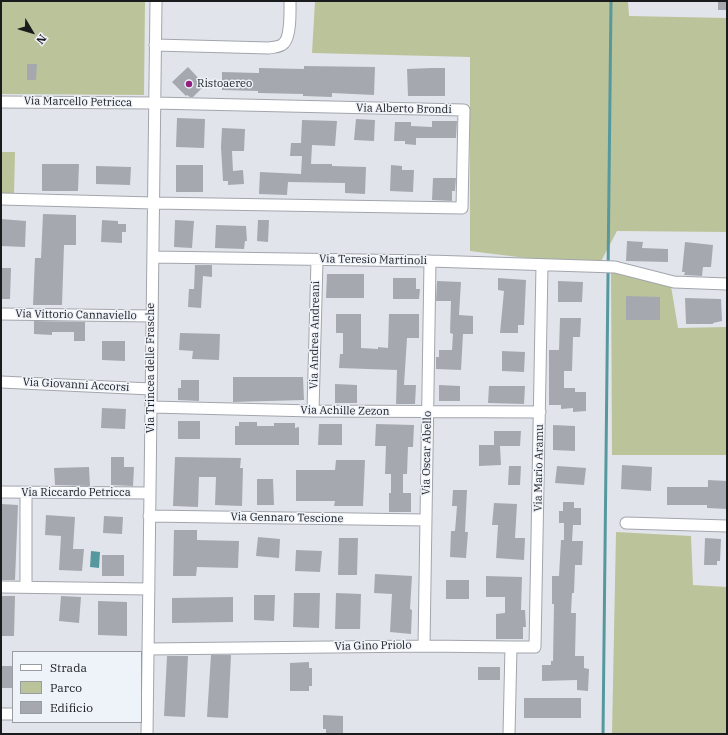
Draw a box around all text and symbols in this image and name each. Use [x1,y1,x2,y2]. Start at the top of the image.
north arrow [12,12,52,52]
text: N [33,32,50,47]
place label: Ristoaereo [197,77,252,91]
marker: Ristoaereo [184,79,194,89]
street label: Via Marcello Petricca [24,94,132,110]
street label: Via Alberto Brondi [356,102,452,116]
street label: Via Teresio Martinoli [319,252,427,268]
street label: Via Andrea Andreani [307,281,323,389]
street label: Via Trincea delle Frasche [144,303,158,433]
street label: Via Vittorio Cannaviello [15,307,137,323]
street label: Via Giovanni Accorsi [22,376,130,394]
street label: Via Achille Zezon [300,404,390,418]
street label: Via Oscar Abello [420,411,434,495]
street label: Via Mario Aramu [532,424,546,512]
street label: Via Riccardo Petricca [21,486,131,500]
street label: Via Gennaro Tescione [230,510,344,526]
street label: Via Gino Priolo [334,639,412,653]
legend [12,651,142,723]
text: Strada [50,660,87,675]
text: Parco [50,680,82,695]
text: Edificio [50,700,93,715]

